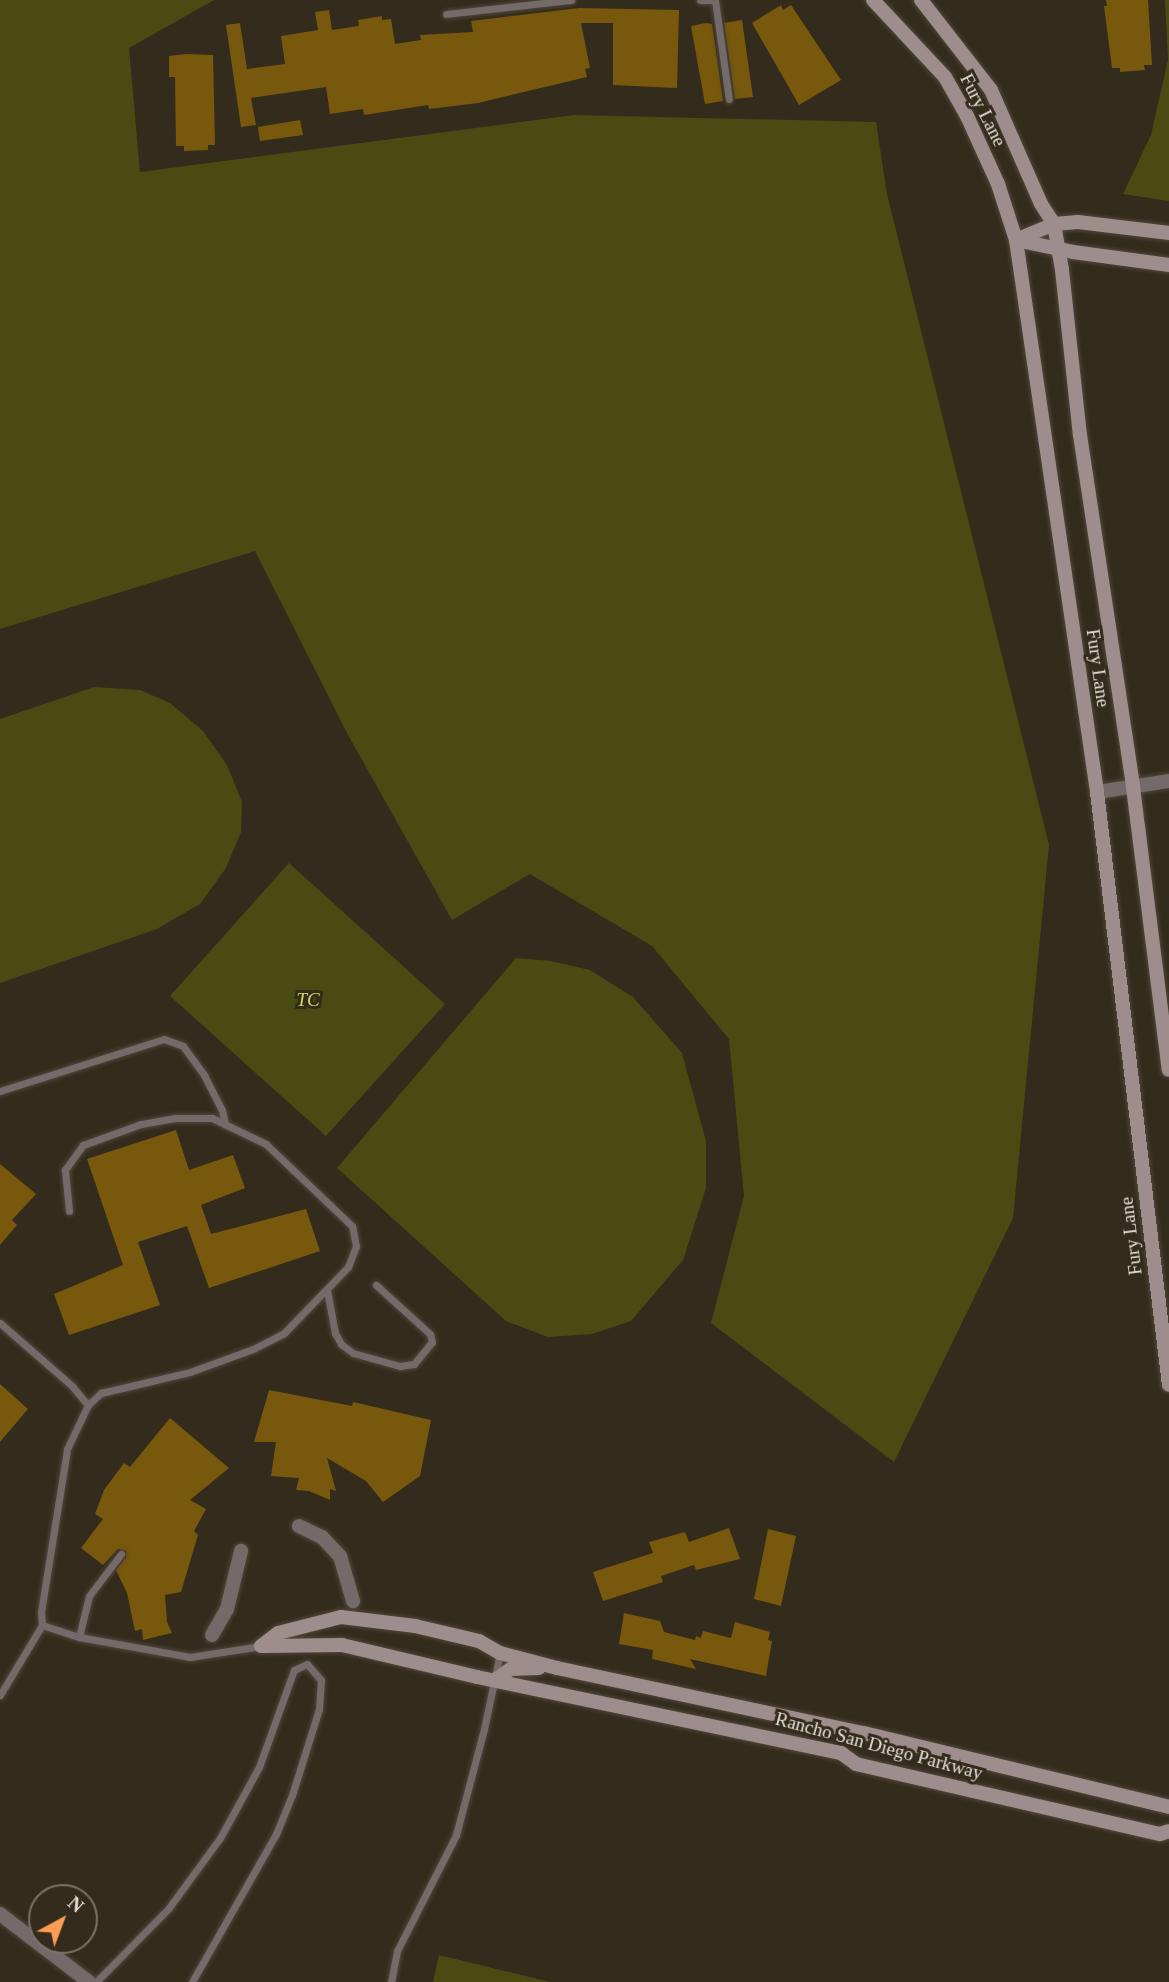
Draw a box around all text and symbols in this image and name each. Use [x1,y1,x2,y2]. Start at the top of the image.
street label: Fury Lane [955,70,1011,150]
street label: Fury Lane [1081,627,1115,709]
park label: TC [296,989,320,1011]
street label: Fury Lane [1115,1196,1147,1276]
street label: Rancho San Diego Parkway [773,1707,985,1785]
north arrow [28,1884,98,1954]
text: N [64,1892,88,1917]

